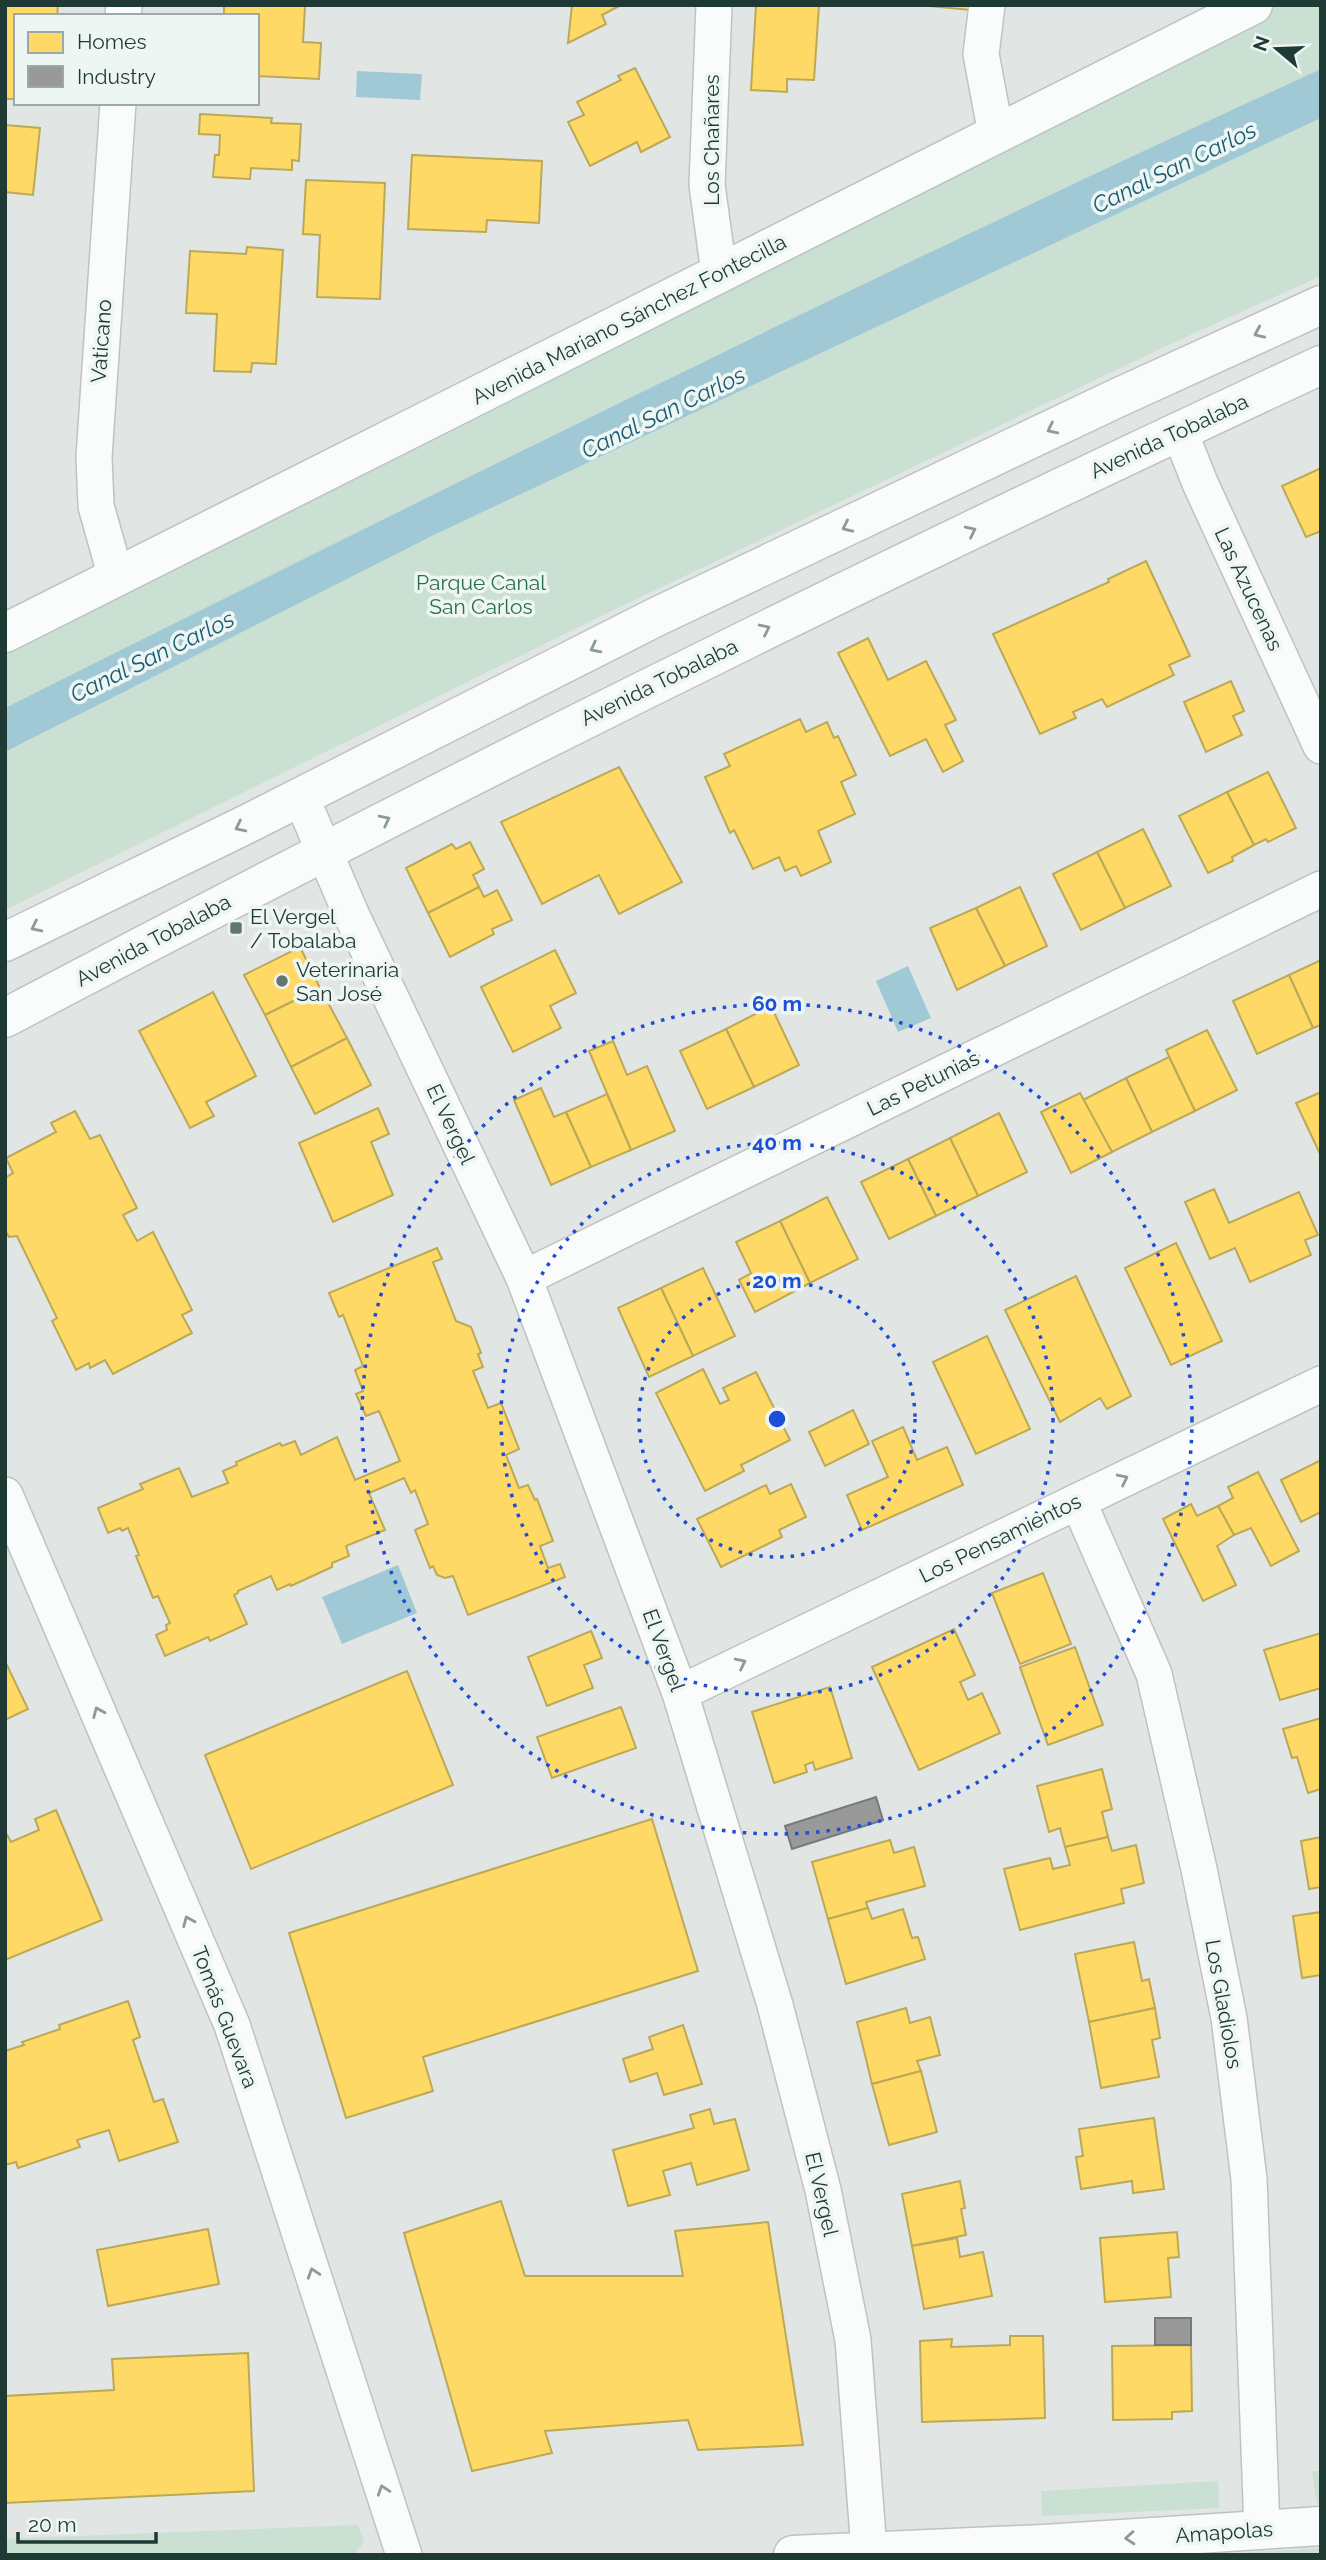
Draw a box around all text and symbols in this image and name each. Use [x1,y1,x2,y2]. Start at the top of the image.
legend [14,14,259,105]
north arrow [1242,14,1312,84]
text: Homes [77,29,147,54]
text: N [1248,33,1274,54]
text: Industry [77,64,156,89]
street label: Los Chañares [699,74,724,206]
water label: Canal San Carlos [1088,116,1261,218]
street label: Avenida Mariano Sánchez Fontecilla [468,229,790,409]
street label: Vaticano [86,298,116,384]
one-way arrow [1253,325,1266,339]
water label: Canal San Carlos [577,361,750,463]
street label: Avenida Tobalaba [1086,388,1252,484]
one-way arrow [1047,421,1059,435]
one-way arrow [842,519,854,533]
street label: Las Azucenas [1210,523,1288,655]
one-way arrow [963,525,976,539]
park label: Parque Canal San Carlos [416,570,546,619]
water label: Canal San Carlos [66,605,239,707]
one-way arrow [758,624,771,638]
street label: Avenida Tobalaba [576,633,742,731]
one-way arrow [590,640,602,654]
one-way arrow [378,815,390,829]
one-way arrow [235,819,247,833]
street label: Avenida Tobalaba [71,889,235,991]
place label: El Vergel / Tobalaba [250,904,356,953]
one-way arrow [31,919,43,933]
marker: El Vergel / Tobalaba [228,920,244,936]
place label: Veterinaria San José [296,957,399,1006]
marker: Veterinaria San José [274,973,290,989]
text: 60 m [752,991,802,1016]
street label: Las Petunias [863,1045,983,1121]
street label: El Vergel [422,1080,481,1168]
text: 40 m [752,1130,802,1155]
text: 20 m [752,1268,802,1293]
centre of rings [765,1407,789,1431]
one-way arrow [1116,1474,1128,1488]
street label: Los Pensamientos [915,1488,1085,1588]
street label: El Vergel [638,1605,691,1695]
one-way arrow [734,1657,746,1671]
one-way arrow [92,1706,106,1719]
one-way arrow [182,1915,196,1928]
street label: Los Gladiolos [1200,1937,1248,2071]
street label: Tomás Guevara [186,1943,264,2091]
street label: El Vergel [800,2149,844,2239]
one-way arrow [307,2268,321,2280]
one-way arrow [377,2484,392,2496]
scale bar [18,2500,156,2544]
text: 20 m [28,2512,76,2537]
street label: Amapolas [1174,2516,1274,2548]
one-way arrow [1125,2530,1136,2545]

